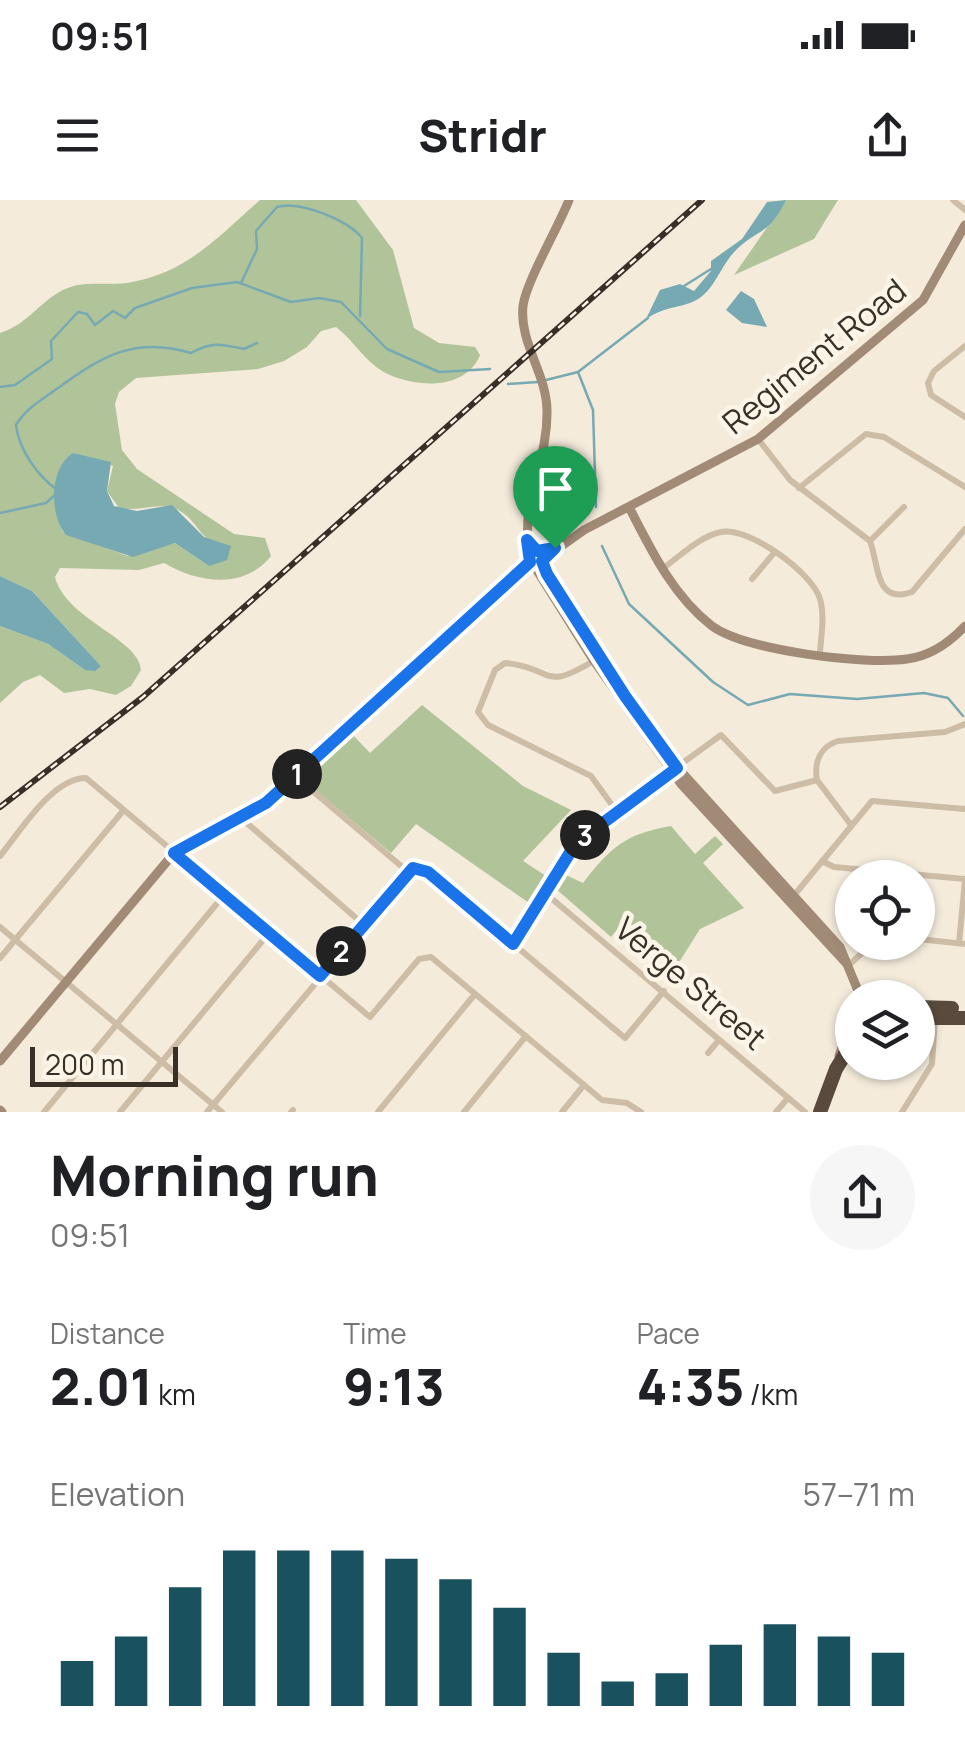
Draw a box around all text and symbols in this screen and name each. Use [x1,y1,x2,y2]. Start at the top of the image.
text: 09:51 [50,9,151,61]
text: Stridr [418,104,547,166]
icon: menu [50,108,105,163]
icon: share [860,108,915,163]
street label: Regiment Road [713,268,915,444]
pin [513,446,598,549]
icon: arrive [528,461,583,516]
pin: 1 [272,749,322,799]
text: 1 [291,755,303,793]
pin: 3 [560,810,610,860]
text: 3 [577,816,593,854]
map controls [835,860,935,1080]
button: locate [835,860,935,960]
street label: Verge Street [606,907,776,1059]
pin: 2 [316,926,366,976]
text: 2 [333,932,349,970]
button: layers [835,980,935,1080]
scale bar [30,1042,178,1086]
text: 200 m [45,1045,124,1083]
text: Morning run [50,1137,379,1213]
button: share [810,1145,915,1250]
text: 09:51 [50,1213,130,1257]
text: Distance [50,1314,165,1352]
text: Time [343,1314,407,1352]
text: Pace [637,1314,700,1352]
text: 2.01 [50,1352,153,1420]
text: 9:13 [343,1352,445,1420]
text: 4:35 [637,1352,744,1420]
text: km [153,1375,196,1413]
text: /km [744,1375,798,1413]
text: Elevation [50,1472,185,1516]
text: 57–71 m [803,1472,915,1516]

